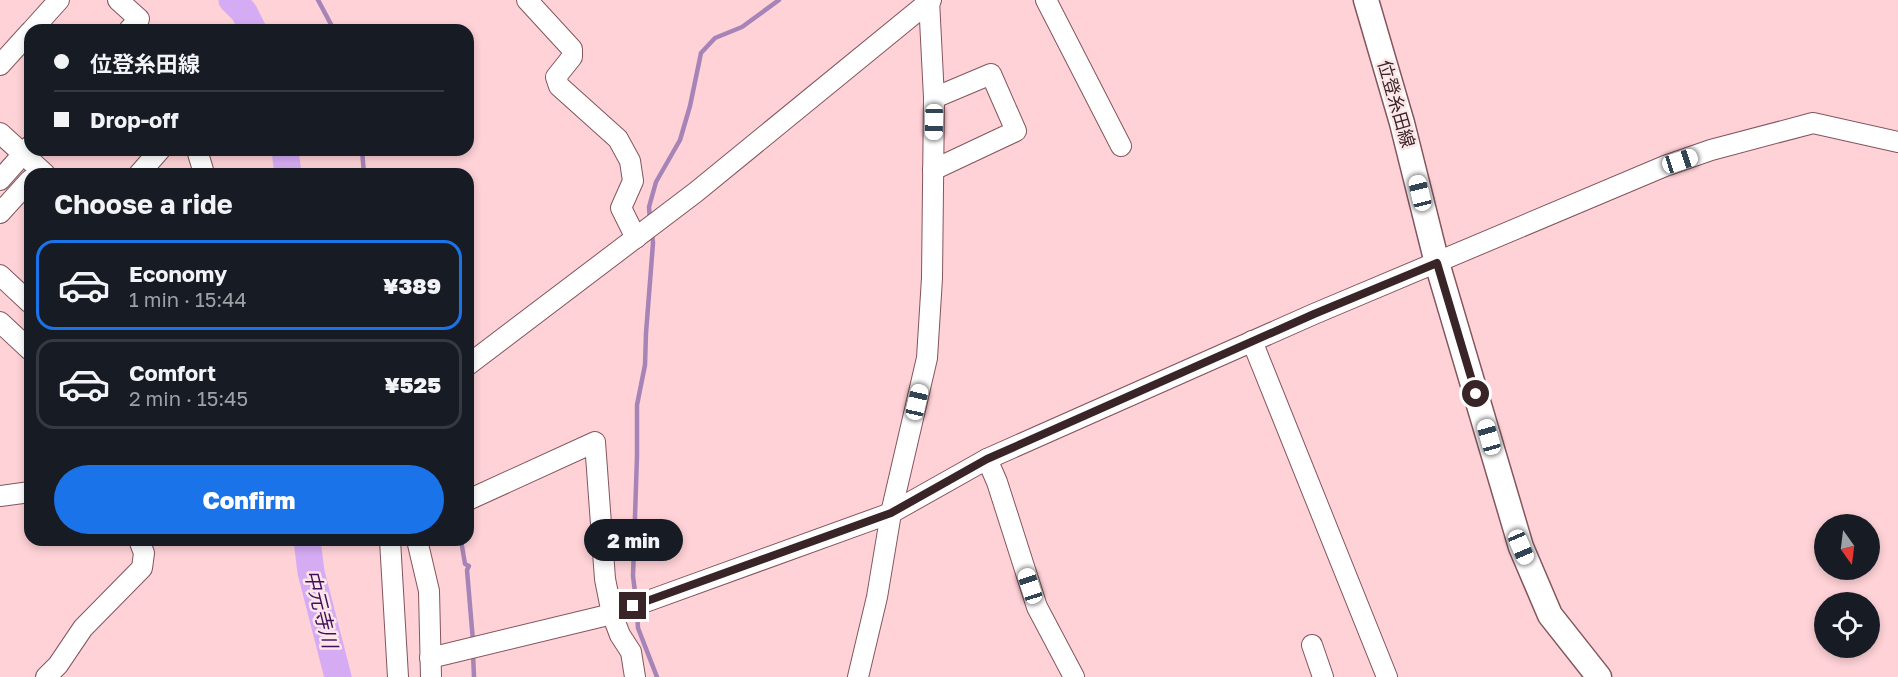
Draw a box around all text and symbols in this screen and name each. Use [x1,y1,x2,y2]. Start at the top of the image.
text: 位登糸田線 [90,50,200,77]
street label: 位登糸田線 [1374,57,1420,150]
car [925,104,943,140]
text: Drop-off [90,106,179,133]
car [1660,147,1700,175]
car [1407,173,1433,213]
text: Choose a ride [54,188,233,220]
icon: car [57,258,111,312]
text: Economy [129,260,227,287]
text: ¥389 [383,272,441,299]
text: 1 min · 15:44 [129,287,247,311]
icon: car [57,357,111,411]
text: Comfort [129,359,216,386]
text: ¥525 [384,371,441,398]
route start [1462,380,1489,407]
car [904,382,930,422]
text: 2 min · 15:45 [129,386,248,410]
car [1475,417,1503,457]
button: Confirm [54,465,444,534]
north arrow [1814,514,1880,580]
map controls [1814,514,1880,658]
callout: 2 min [584,519,682,561]
car [1506,527,1536,567]
text: 2 min [607,528,660,552]
car [1016,566,1044,606]
water label: 中元寺川 [301,567,344,652]
route end [619,592,646,619]
button: locate [1814,592,1880,658]

